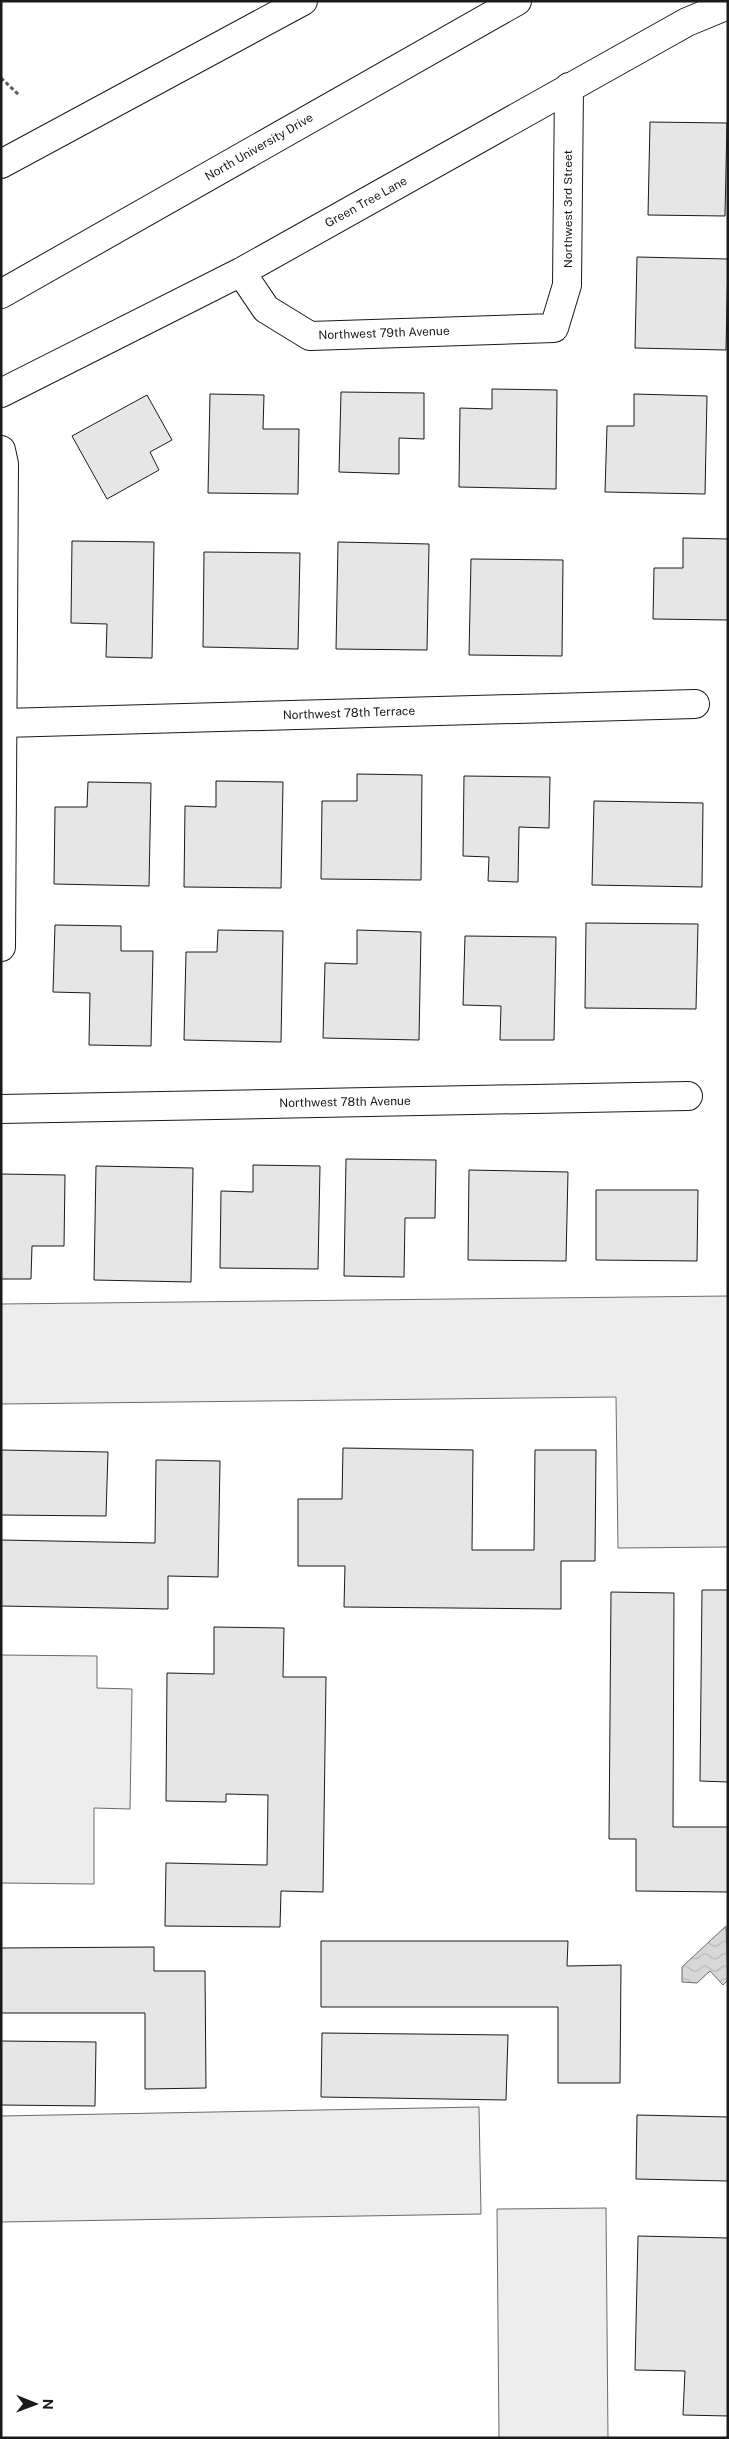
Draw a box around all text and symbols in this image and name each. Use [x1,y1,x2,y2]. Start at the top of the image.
street label: North University Drive [203,110,316,184]
street label: Northwest 3rd Street [561,149,575,268]
street label: Green Tree Lane [323,174,410,230]
street label: Northwest 79th Avenue [318,324,450,342]
street label: Northwest 78th Terrace [282,704,416,722]
street label: Northwest 78th Avenue [279,1094,411,1110]
north arrow [10,2379,60,2429]
text: N [40,2399,56,2410]

